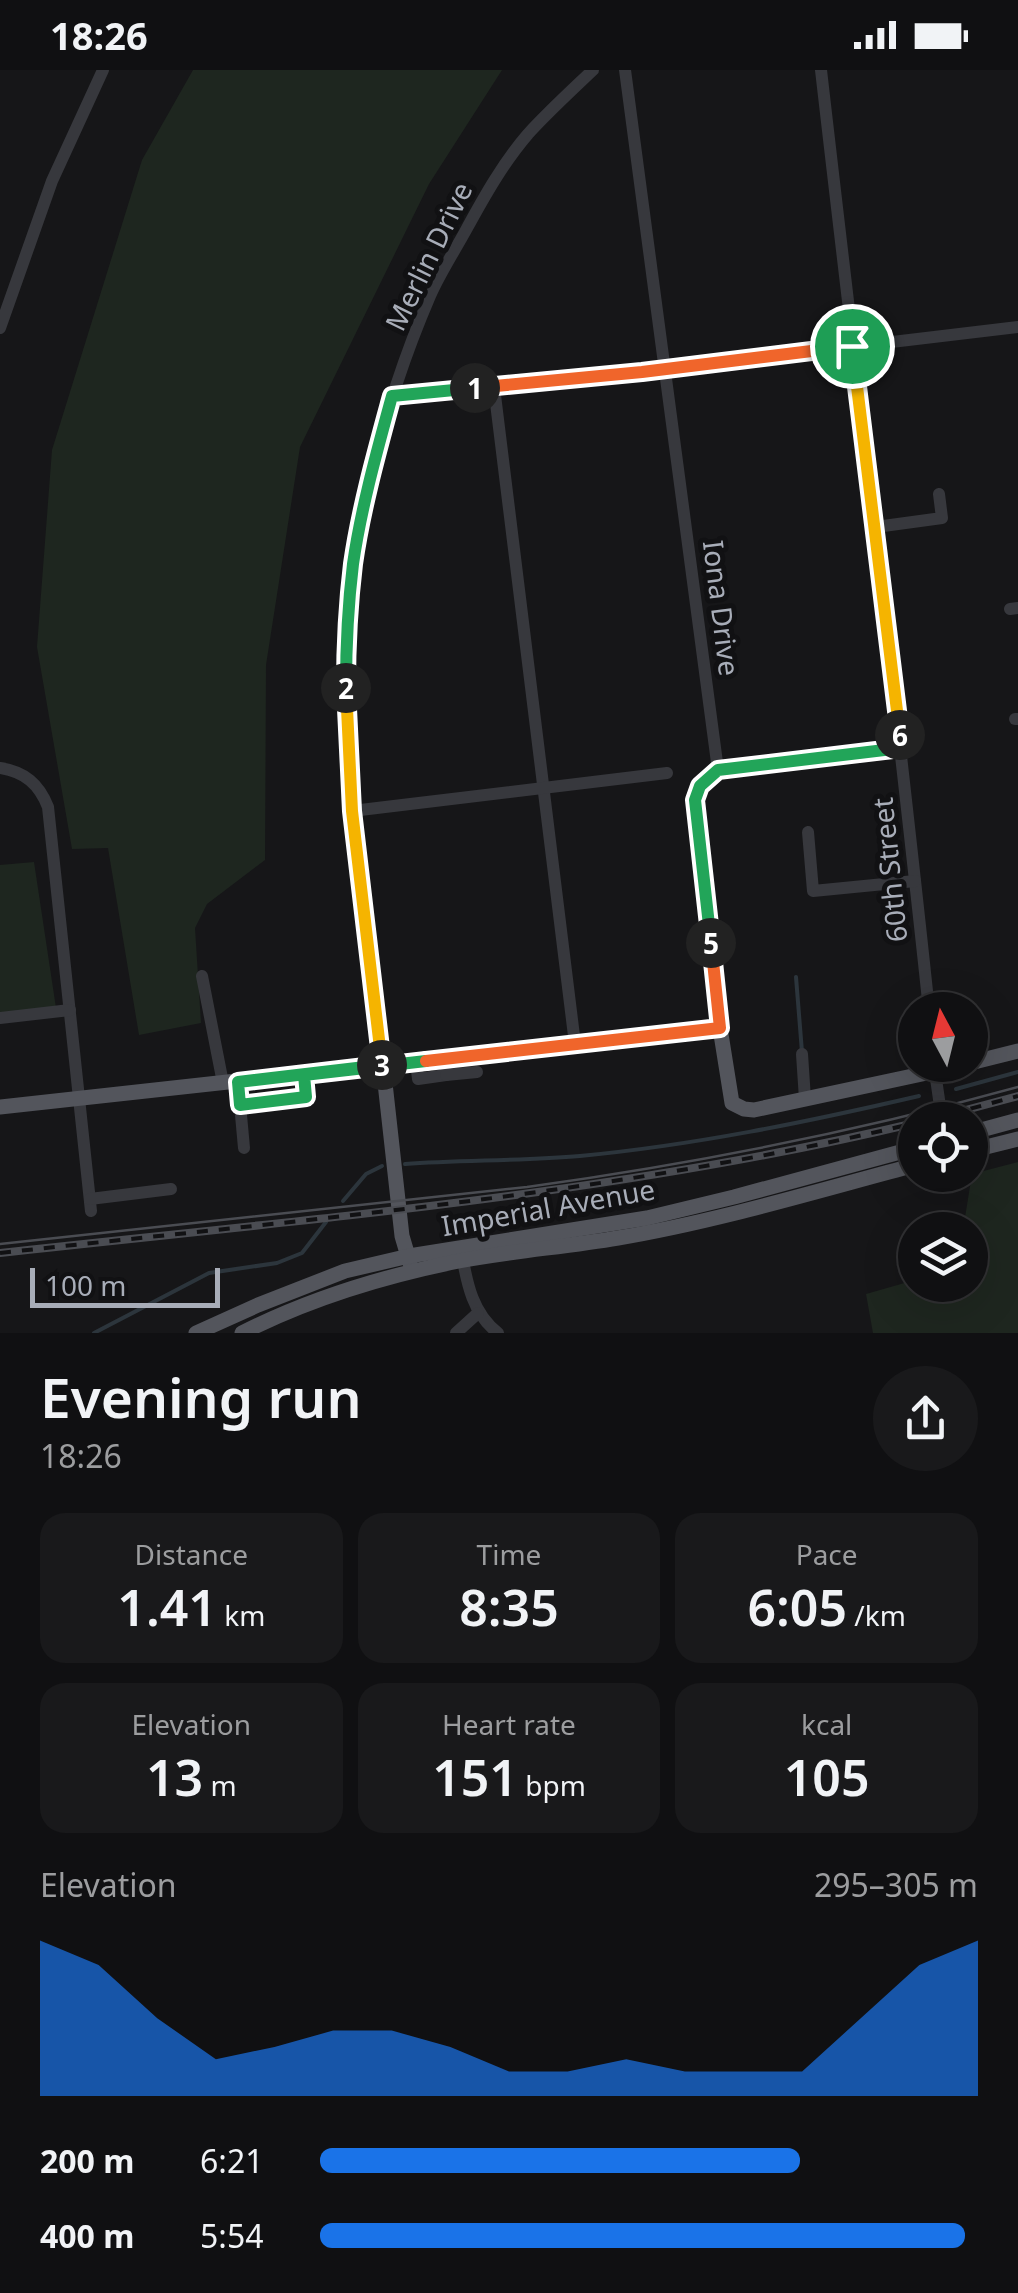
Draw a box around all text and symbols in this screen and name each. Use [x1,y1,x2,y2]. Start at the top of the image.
text: 18:26 [50,9,148,61]
street label: Merlin Drive [376,175,480,337]
pin [810,304,895,389]
icon: arrive [825,319,880,374]
pin: 1 [450,363,500,413]
text: 1 [467,369,483,407]
street label: Iona Drive [695,538,749,678]
pin: 2 [321,663,371,713]
text: 2 [338,669,354,707]
pin: 6 [875,710,925,760]
text: 6 [892,716,908,754]
street label: 60th Street [863,796,915,944]
pin: 5 [686,918,736,968]
text: 5 [703,924,719,962]
north arrow [898,992,988,1082]
map controls [898,992,988,1302]
pin: 3 [357,1040,407,1090]
text: 3 [374,1046,390,1084]
button: locate [898,1102,988,1192]
street label: Imperial Avenue [438,1170,658,1244]
button: layers [898,1212,988,1302]
scale bar [30,1263,220,1308]
text: 100 m [45,1266,127,1304]
text: Evening run [40,1359,361,1434]
button: share [873,1366,978,1471]
text: 18:26 [40,1434,122,1477]
text: Distance [135,1535,248,1573]
text: Time [477,1535,541,1573]
text: Pace [796,1535,858,1573]
text: 1.41 [117,1573,217,1641]
text: 8:35 [459,1573,559,1641]
text: 6:05 [747,1573,847,1641]
text: km [217,1596,265,1634]
text: /km [847,1596,906,1634]
text: Elevation [132,1705,251,1743]
text: Heart rate [442,1705,576,1743]
text: kcal [801,1705,852,1743]
text: 13 [146,1743,203,1811]
text: 151 [432,1743,518,1811]
text: 105 [784,1743,870,1811]
text: m [203,1766,237,1804]
text: bpm [518,1766,586,1804]
text: Elevation [40,1863,177,1906]
text: 295–305 m [814,1863,978,1906]
text: 200 m [40,2139,134,2182]
text: 6:21 [200,2139,264,2182]
text: 400 m [40,2214,134,2257]
text: 5:54 [200,2214,264,2257]

